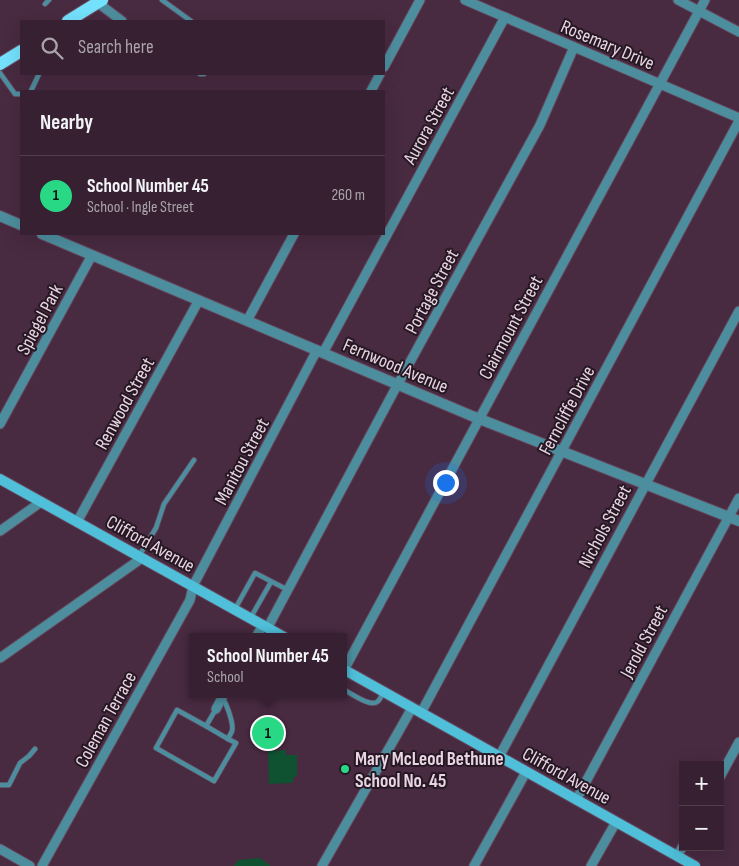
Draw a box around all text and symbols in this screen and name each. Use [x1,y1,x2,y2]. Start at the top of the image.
street label: Rosemary Drive [557,15,658,75]
search box [20,20,385,75]
icon: search [38,34,66,62]
text: Search here [78,36,154,59]
street label: Aurora Street [398,83,460,169]
text: Nearby [40,110,93,135]
text: School Number 45 [87,175,209,198]
text: 1 [53,186,59,205]
text: 260 m [331,186,365,205]
text: School · Ingle Street [87,198,194,217]
street label: Portage Street [400,245,464,338]
street label: Clairmount Street [474,272,548,384]
street label: Spiegel Park [12,280,69,359]
street label: Fernwood Avenue [339,334,451,399]
street label: Renwood Street [91,354,160,454]
street label: Ferncliffe Drive [534,362,600,459]
street label: Manitou Street [210,414,275,509]
your location [433,470,459,496]
street label: Nichols Street [574,481,637,572]
street label: Clifford Avenue [102,511,199,578]
street label: Jerold Street [615,601,673,683]
popup [189,633,347,698]
text: School Number 45 [207,645,329,668]
street label: Coleman Terrace [71,668,142,772]
text: School [207,668,243,687]
pin: 1 [252,714,284,752]
street label: Clifford Avenue [518,743,615,810]
place label: Mary McLeod Bethune School No. 45 [355,748,504,793]
map controls [679,761,724,851]
button: + [679,761,724,806]
marker: Mary McLeod Bethune School No. 45 [339,763,351,775]
button: − [679,806,724,851]

